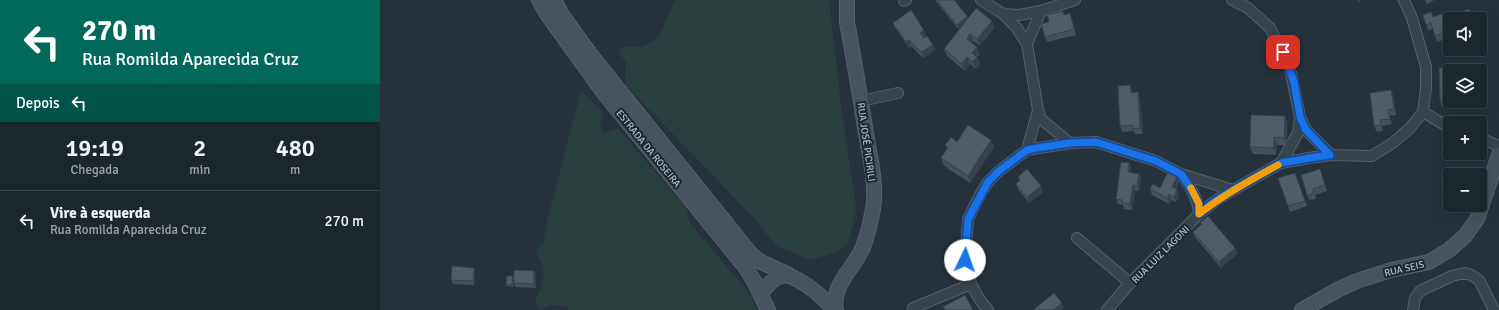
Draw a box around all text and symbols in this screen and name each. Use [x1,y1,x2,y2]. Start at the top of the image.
map controls [1443,12,1487,212]
button: sound [1443,12,1487,56]
text: 270 m [82,14,156,48]
icon: left [16,16,68,68]
pin [1266,35,1300,69]
icon: arrive [1272,41,1294,63]
text: Rua Romilda Aparecida Cruz [82,48,299,70]
button: layers [1443,64,1487,108]
icon: left [68,92,90,114]
text: Depois [16,94,60,112]
street label: RUA JOSÉ PICIRILI [855,102,878,182]
street label: ESTRADA DA ROSEIRA [613,108,683,190]
button: + [1443,116,1487,160]
text: 19:19 [65,133,124,163]
text: 2 [193,133,206,163]
text: 480 [276,133,315,163]
text: Chegada [71,162,119,178]
text: min [189,162,210,178]
text: m [290,162,300,178]
button: − [1443,168,1487,212]
text: Vire à esquerda [50,204,150,222]
icon: left [16,210,38,232]
text: 270 m [324,212,364,230]
text: Rua Romilda Aparecida Cruz [50,222,207,238]
street label: RUA LUIZ LAGONI [1129,223,1192,286]
position arrow [944,239,986,281]
street label: RUA SEIS [1383,258,1426,279]

